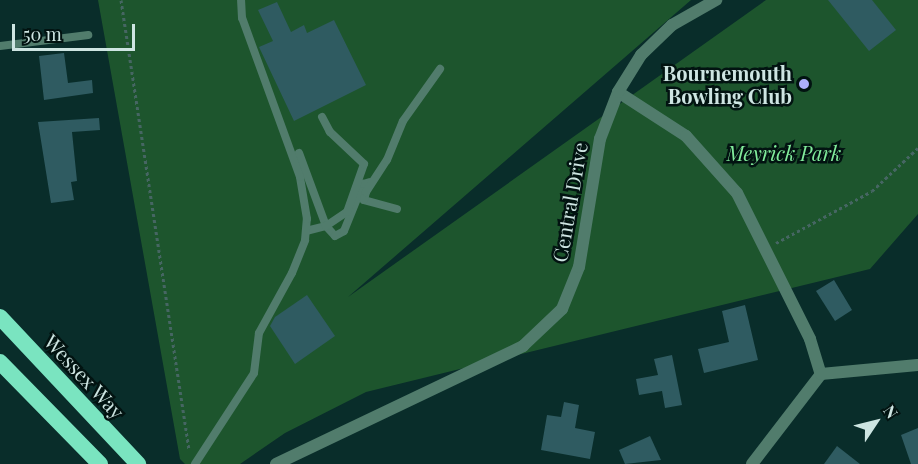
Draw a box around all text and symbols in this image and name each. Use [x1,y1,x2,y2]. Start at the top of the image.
scale bar [15,12,138,50]
text: 50 m [23,22,62,46]
place label: Bournemouth Bowling Club [663,60,792,107]
marker: Bournemouth Bowling Club [797,77,811,91]
street label: Central Drive [547,140,591,264]
park label: Meyrick Park [727,140,841,164]
street label: Wessex Way [40,329,130,423]
north arrow [846,392,906,452]
text: N [879,401,903,422]

